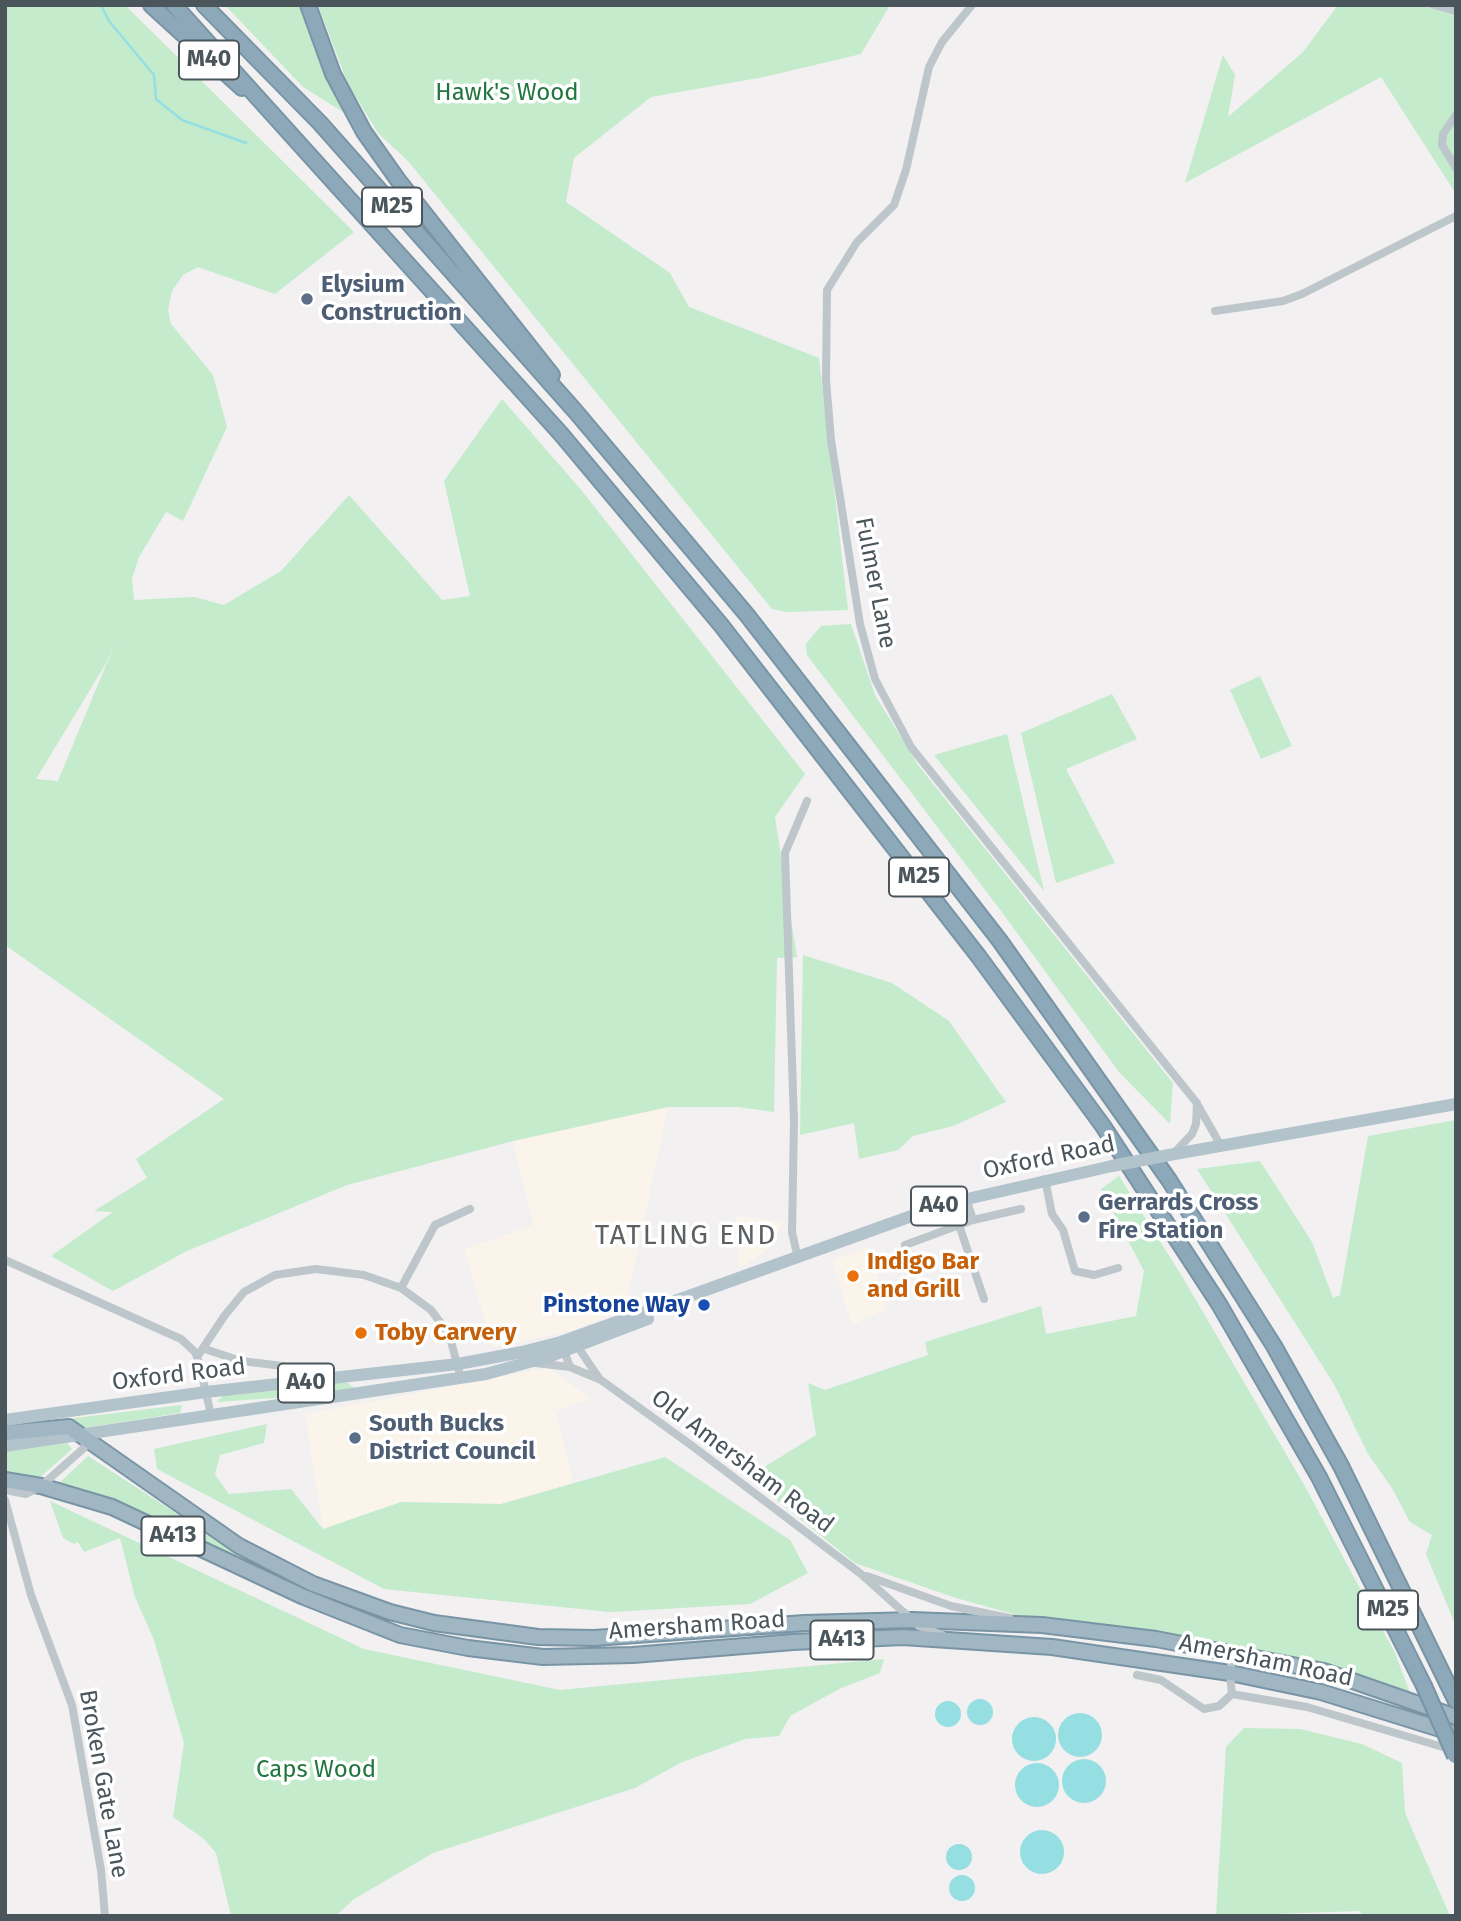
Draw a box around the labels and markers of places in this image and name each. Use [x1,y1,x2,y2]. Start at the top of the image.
place label: Elysium Construction [321,271,462,327]
marker: Elysium Construction [299,291,315,307]
place label: Gerrards Cross Fire Station [1098,1189,1258,1245]
marker: Gerrards Cross Fire Station [1076,1209,1092,1225]
place label: Indigo Bar and Grill [867,1248,979,1304]
marker: Indigo Bar and Grill [845,1268,861,1284]
place label: Pinstone Way [543,1291,690,1319]
marker: Pinstone Way [696,1297,712,1313]
place label: Toby Carvery [375,1319,517,1347]
marker: Toby Carvery [353,1325,369,1341]
place label: South Bucks District Council [369,1410,535,1466]
marker: South Bucks District Council [347,1430,363,1446]

